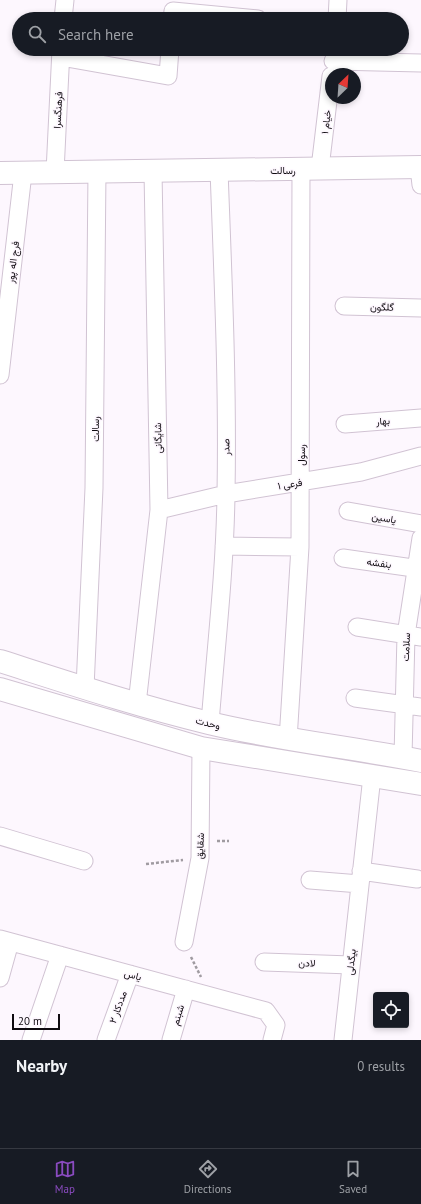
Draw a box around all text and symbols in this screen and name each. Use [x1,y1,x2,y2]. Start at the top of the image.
search box [12,12,409,56]
icon: search [26,23,48,45]
text: Search here [58,25,134,44]
north arrow [325,68,361,104]
street label: فرهنگسرا [51,91,65,129]
street label: خیام ۱ [318,109,334,135]
street label: رسالت [270,164,296,177]
street label: فرج اله پور [4,240,23,285]
street label: گلگون [370,300,395,314]
street label: بهار [375,414,390,428]
street label: رسالت [89,416,102,442]
street label: شایگانی [151,422,165,453]
street label: صدر [219,438,233,457]
street label: رسول [295,444,308,466]
street label: فرعی ۱ [277,476,304,492]
street label: یاسین [371,509,397,527]
street label: بنفشه [366,555,392,571]
street label: سلامت [399,632,413,662]
street label: وحدت [194,714,222,732]
street label: شقایق [193,833,207,859]
street label: بیگدلی [343,948,359,976]
street label: لادن [298,956,316,970]
street label: یاس [123,966,143,984]
street label: مددکار ۲ [106,989,130,1025]
map controls [373,992,409,1028]
button: locate [373,992,409,1028]
street label: شبنم [169,1003,187,1027]
scale bar [12,1012,60,1031]
text: 20 m [18,1014,42,1028]
text: Nearby [16,1055,67,1077]
text: 0 results [357,1058,405,1075]
tab: Map [54,1158,76,1196]
tab: Directions [184,1158,231,1196]
tab: Saved [339,1158,367,1196]

